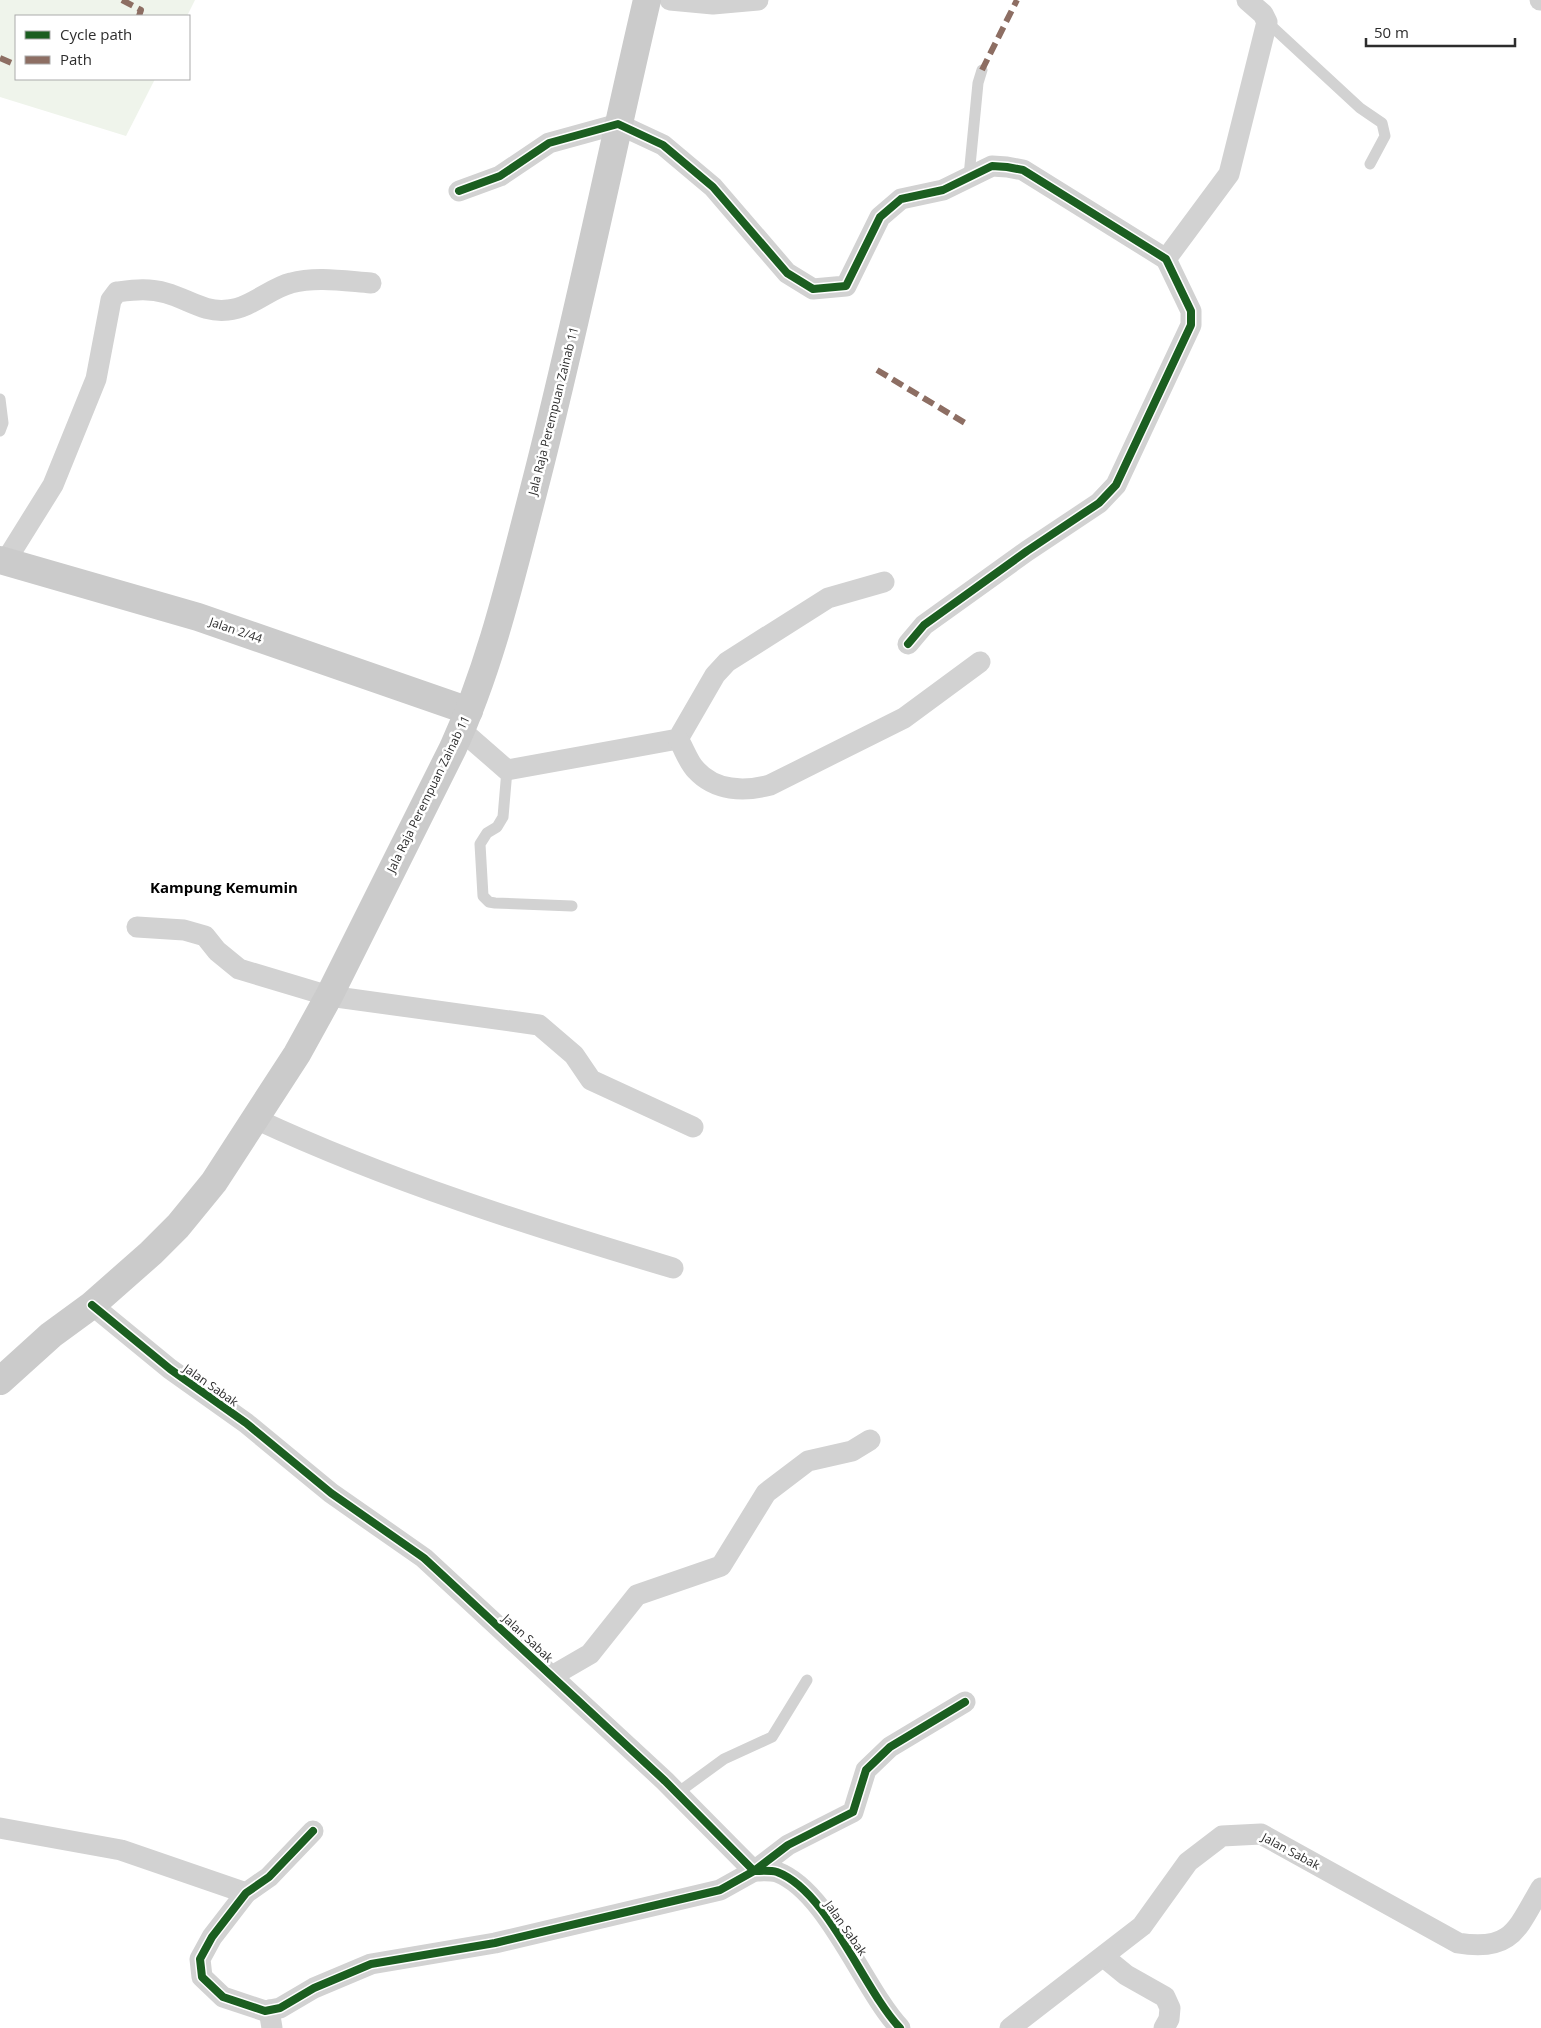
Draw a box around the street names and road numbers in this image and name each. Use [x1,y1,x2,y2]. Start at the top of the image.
street label: Jala Raja Perempuan Zainab 11 [524,325,582,498]
street label: Jalan 2/44 [206,613,265,647]
street label: Jala Raja Perempuan Zainab 11 [382,713,474,876]
street label: Jalan Sabak [179,1359,242,1411]
street label: Jalan Sabak [498,1609,558,1666]
street label: Jalan Sabak [1258,1828,1324,1874]
street label: Jalan Sabak [820,1896,872,1959]

